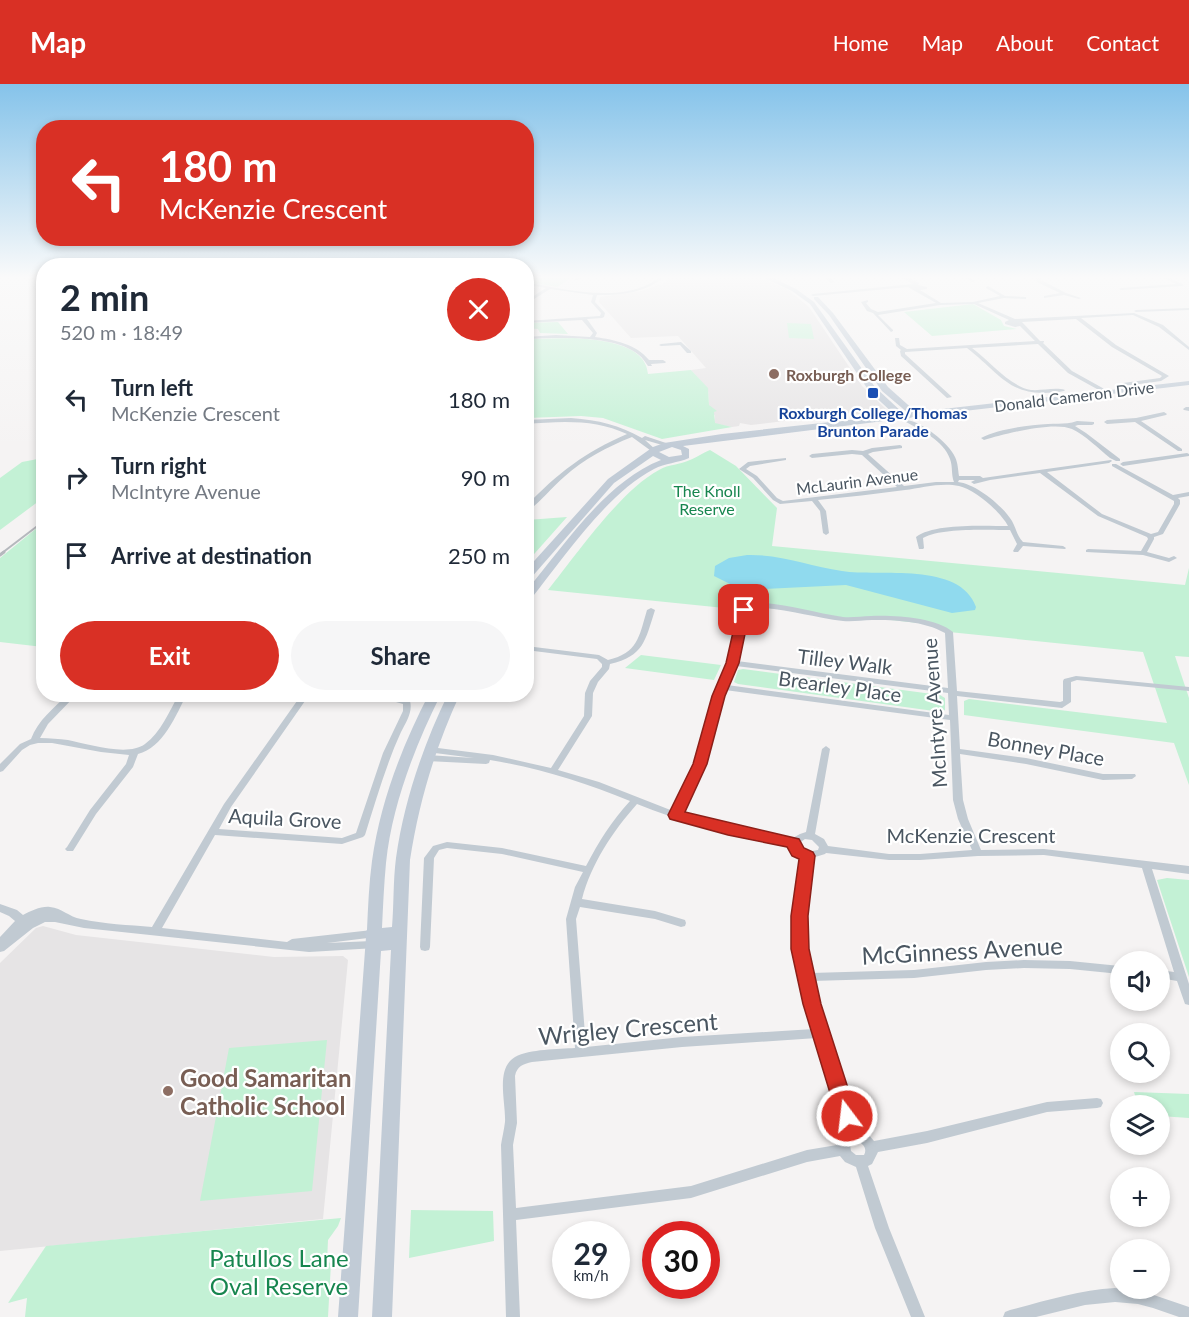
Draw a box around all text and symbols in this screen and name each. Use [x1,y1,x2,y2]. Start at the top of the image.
text: Map [30,25,86,59]
text: Home [833,30,889,55]
text: Map [922,30,963,55]
text: About [996,30,1053,55]
text: Contact [1086,30,1159,55]
text: 180 m [159,141,277,191]
icon: left [60,144,138,222]
text: McKenzie Crescent [159,192,387,225]
text: 2 min [60,275,149,319]
button: close [447,278,510,341]
text: 520 m · 18:49 [60,320,183,344]
place label: Roxburgh College [786,365,912,384]
marker: Roxburgh College [767,367,781,381]
text: Turn left [111,374,193,401]
street label: Donald Cameron Drive [993,377,1155,415]
icon: left [60,383,93,416]
text: 180 m [448,386,510,413]
marker: Roxburgh College/Thomas Brunton Parade [866,386,880,400]
text: McKenzie Crescent [111,401,280,425]
place label: Roxburgh College/Thomas Brunton Parade [779,403,967,440]
text: Turn right [111,452,206,479]
icon: right [60,461,93,494]
text: 90 m [461,464,510,491]
street label: McLaurin Avenue [795,464,919,498]
text: McIntyre Avenue [111,479,261,503]
park label: The Knoll Reserve [674,481,740,518]
icon: arrive [60,539,93,572]
text: Arrive at destination [111,542,312,569]
text: 250 m [448,542,510,569]
pin [718,584,769,635]
icon: arrive [727,593,760,626]
button: Exit [60,621,279,690]
button: Share [291,621,510,690]
street label: McIntyre Avenue [917,637,951,789]
street label: Tilley Walk [796,643,895,679]
street label: Brearley Place [777,665,903,707]
street label: Bonney Place [986,726,1106,770]
street label: Aquila Grove [228,803,342,833]
street label: McKenzie Crescent [887,823,1055,847]
street label: McGinness Avenue [861,930,1063,970]
map controls [1110,951,1170,1299]
button: sound [1110,951,1170,1011]
street label: Wrigley Crescent [537,1006,719,1050]
button: search [1110,1023,1170,1083]
place label: Good Samaritan Catholic School [180,1063,351,1120]
marker: Good Samaritan Catholic School [161,1084,175,1098]
position arrow [815,1084,879,1148]
button: layers [1110,1095,1170,1155]
button: + [1110,1167,1170,1227]
speed limit sign: 30 [642,1221,720,1299]
text: 29 [574,1235,608,1271]
button: − [1110,1239,1170,1299]
park label: Patullos Lane Oval Reserve [209,1243,349,1300]
text: km/h [573,1266,609,1284]

